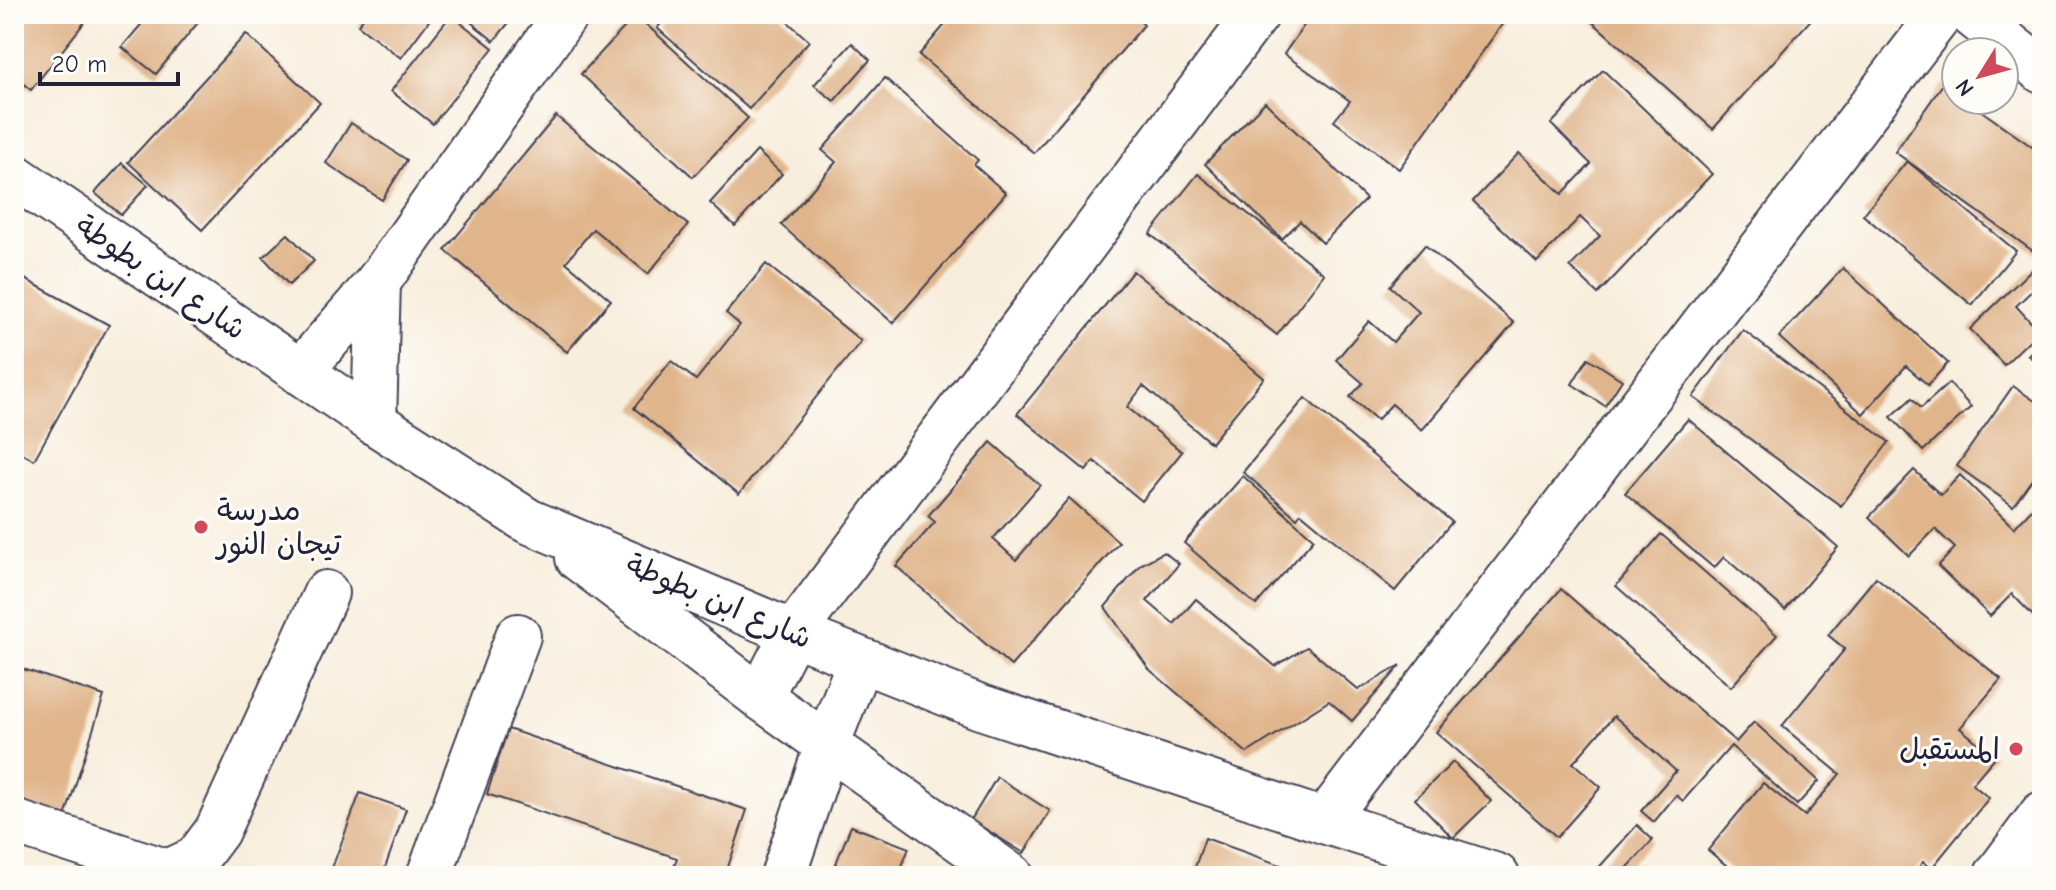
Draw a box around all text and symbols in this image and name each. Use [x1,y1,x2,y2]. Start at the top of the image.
scale bar [40,36,178,86]
north arrow [1940,36,2020,116]
text: 20 m [52,50,107,78]
text: N [1950,74,1980,101]
street label: شارع ابن بطوطة [67,208,252,350]
place label: مدرسة تيجان النور [214,493,342,564]
marker: مدرسة تيجان النور [192,518,210,536]
street label: شارع ابن بطوطة [620,547,817,659]
place label: المستقبل [1899,732,2000,767]
marker: المستقبل [2007,740,2025,758]

